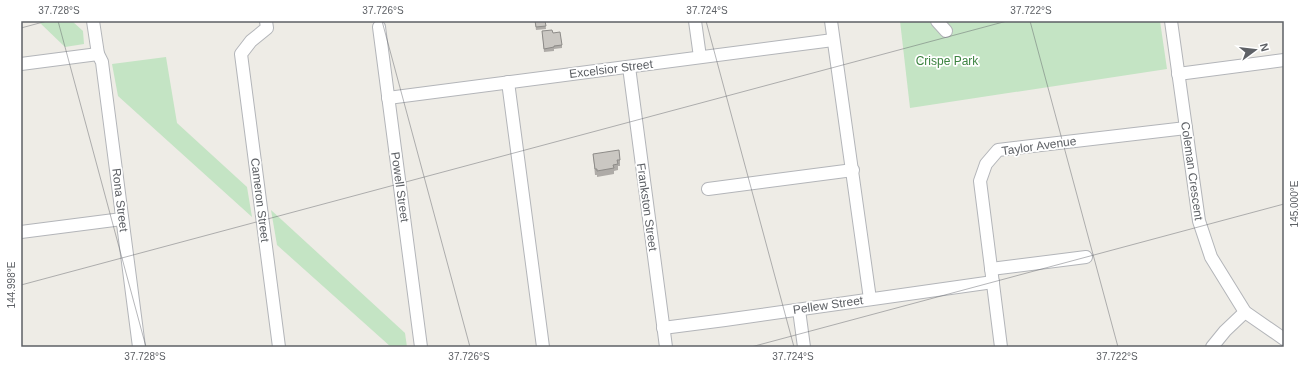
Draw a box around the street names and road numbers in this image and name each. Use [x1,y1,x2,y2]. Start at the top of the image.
street label: Excelsior Street [568,57,654,81]
street label: Coleman Crescent [1178,121,1206,222]
street label: Taylor Avenue [1001,134,1078,158]
street label: Powell Street [388,151,412,224]
street label: Cameron Street [248,157,272,244]
street label: Frankston Street [634,162,660,253]
street label: Rona Street [109,167,131,233]
street label: Pellew Street [792,293,865,317]

